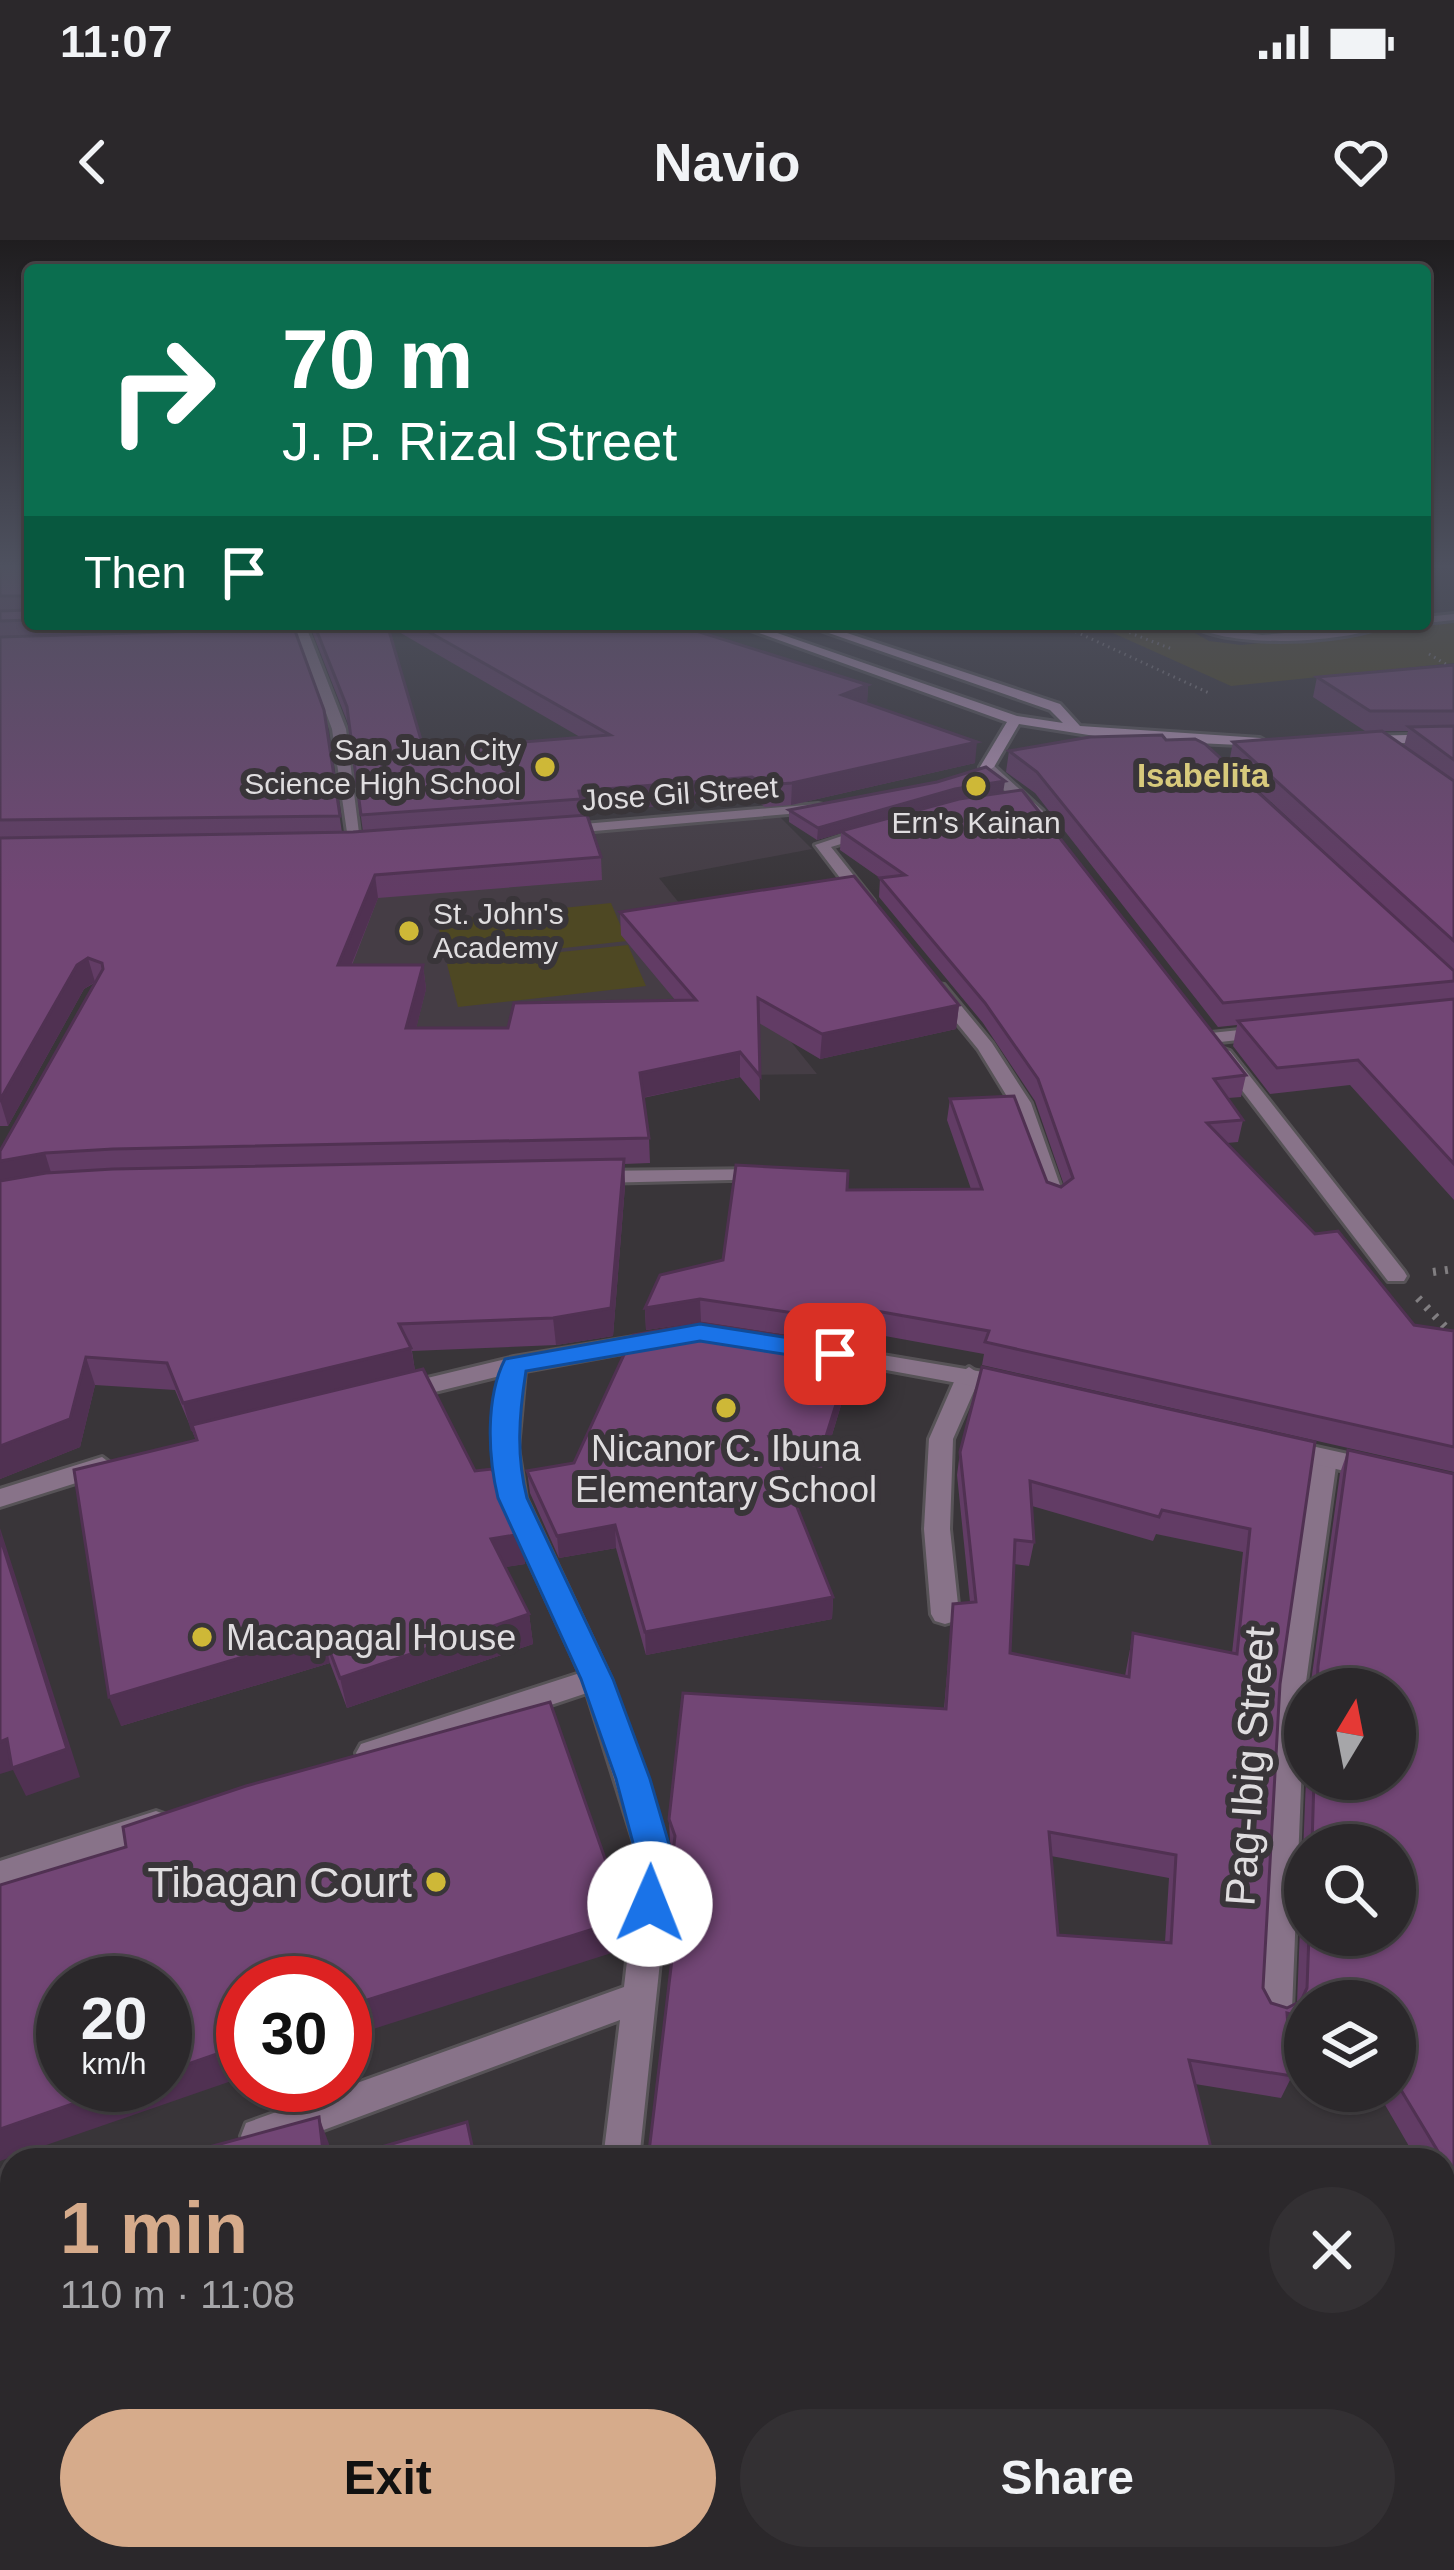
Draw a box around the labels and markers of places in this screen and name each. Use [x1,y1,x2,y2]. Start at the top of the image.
place label: San Juan City Science High School [244,733,521,800]
marker: San Juan City Science High School [532,754,558,780]
marker: Ern's Kainan [963,773,989,799]
place label: Ern's Kainan [891,806,1061,839]
place label: St. John's Academy [433,897,564,964]
marker: St. John's Academy [396,918,422,944]
pin [784,1303,886,1405]
marker: Nicanor C. Ibuna Elementary School [713,1395,739,1421]
place label: Nicanor C. Ibuna Elementary School [575,1428,877,1510]
place label: Macapagal House [226,1617,516,1658]
marker: Macapagal House [189,1624,215,1650]
place label: Tibagan Court [147,1859,412,1906]
marker: Tibagan Court [423,1869,449,1895]

